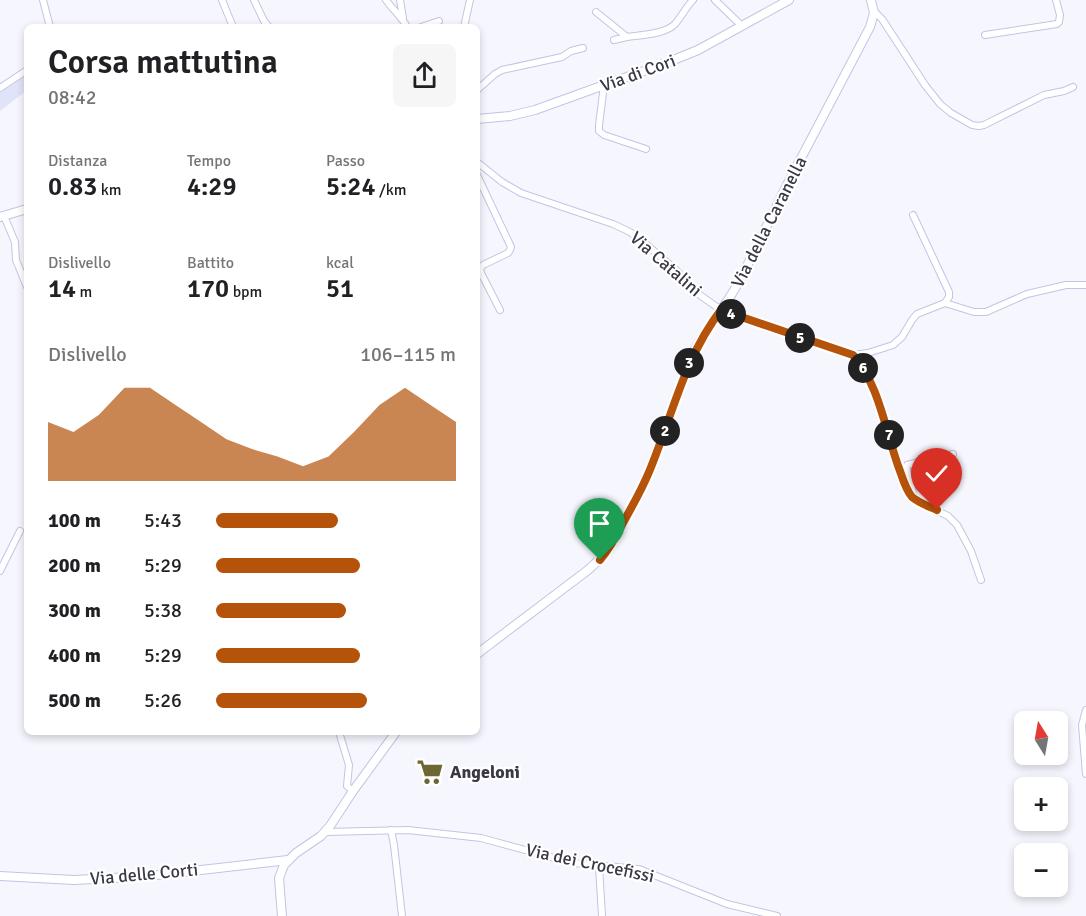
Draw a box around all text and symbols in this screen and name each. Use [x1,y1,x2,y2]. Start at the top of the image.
text: Corsa mattutina [48,42,278,83]
button: share [393,44,456,107]
street label: Via di Cori [597,49,679,97]
text: 08:42 [48,85,97,110]
text: Distanza [48,151,107,171]
text: Tempo [187,151,231,171]
text: Passo [326,151,365,171]
street label: Via della Caranella [726,153,812,291]
text: 0.83 [48,171,97,203]
text: 4:29 [187,171,236,203]
text: 5:24 [326,171,375,203]
text: km [97,180,122,200]
text: /km [375,180,407,200]
street label: Via Catalini [626,227,706,301]
text: Dislivello [48,253,111,273]
text: Battito [187,253,234,273]
text: kcal [326,253,354,273]
text: 14 [48,273,76,305]
text: 170 [187,273,229,305]
text: 51 [326,273,354,305]
text: m [76,282,92,302]
text: bpm [229,282,262,302]
pin: 4 [716,299,746,329]
text: 4 [727,304,735,324]
pin: 5 [785,323,815,353]
text: 5 [796,328,804,348]
text: Dislivello [48,342,127,367]
text: 106–115 m [360,342,456,367]
pin: 3 [674,348,704,378]
text: 3 [685,353,693,373]
pin: 6 [848,353,878,383]
text: 6 [859,358,867,378]
pin: 2 [650,416,680,446]
pin: 7 [874,420,904,450]
text: 2 [661,421,669,441]
text: 7 [885,425,893,445]
pin [911,448,962,510]
icon: check [920,457,953,490]
pin [574,498,625,560]
icon: arrive [583,507,616,540]
text: 100 m [48,508,101,533]
text: 5:43 [144,508,182,533]
text: 200 m [48,553,101,578]
text: 5:29 [144,553,182,578]
text: 300 m [48,598,101,623]
text: 5:38 [144,598,182,623]
text: 400 m [48,643,101,668]
text: 5:29 [144,643,182,668]
text: 500 m [48,688,101,713]
text: 5:26 [144,688,182,713]
north arrow [1014,711,1068,765]
map controls [1014,711,1068,897]
supermarket icon: Angeloni [415,757,445,787]
place label: Angeloni [450,761,520,783]
button: + [1014,777,1068,831]
street label: Via dei Crocefissi [524,839,656,887]
button: − [1014,843,1068,897]
street label: Via delle Corti [89,858,199,890]

